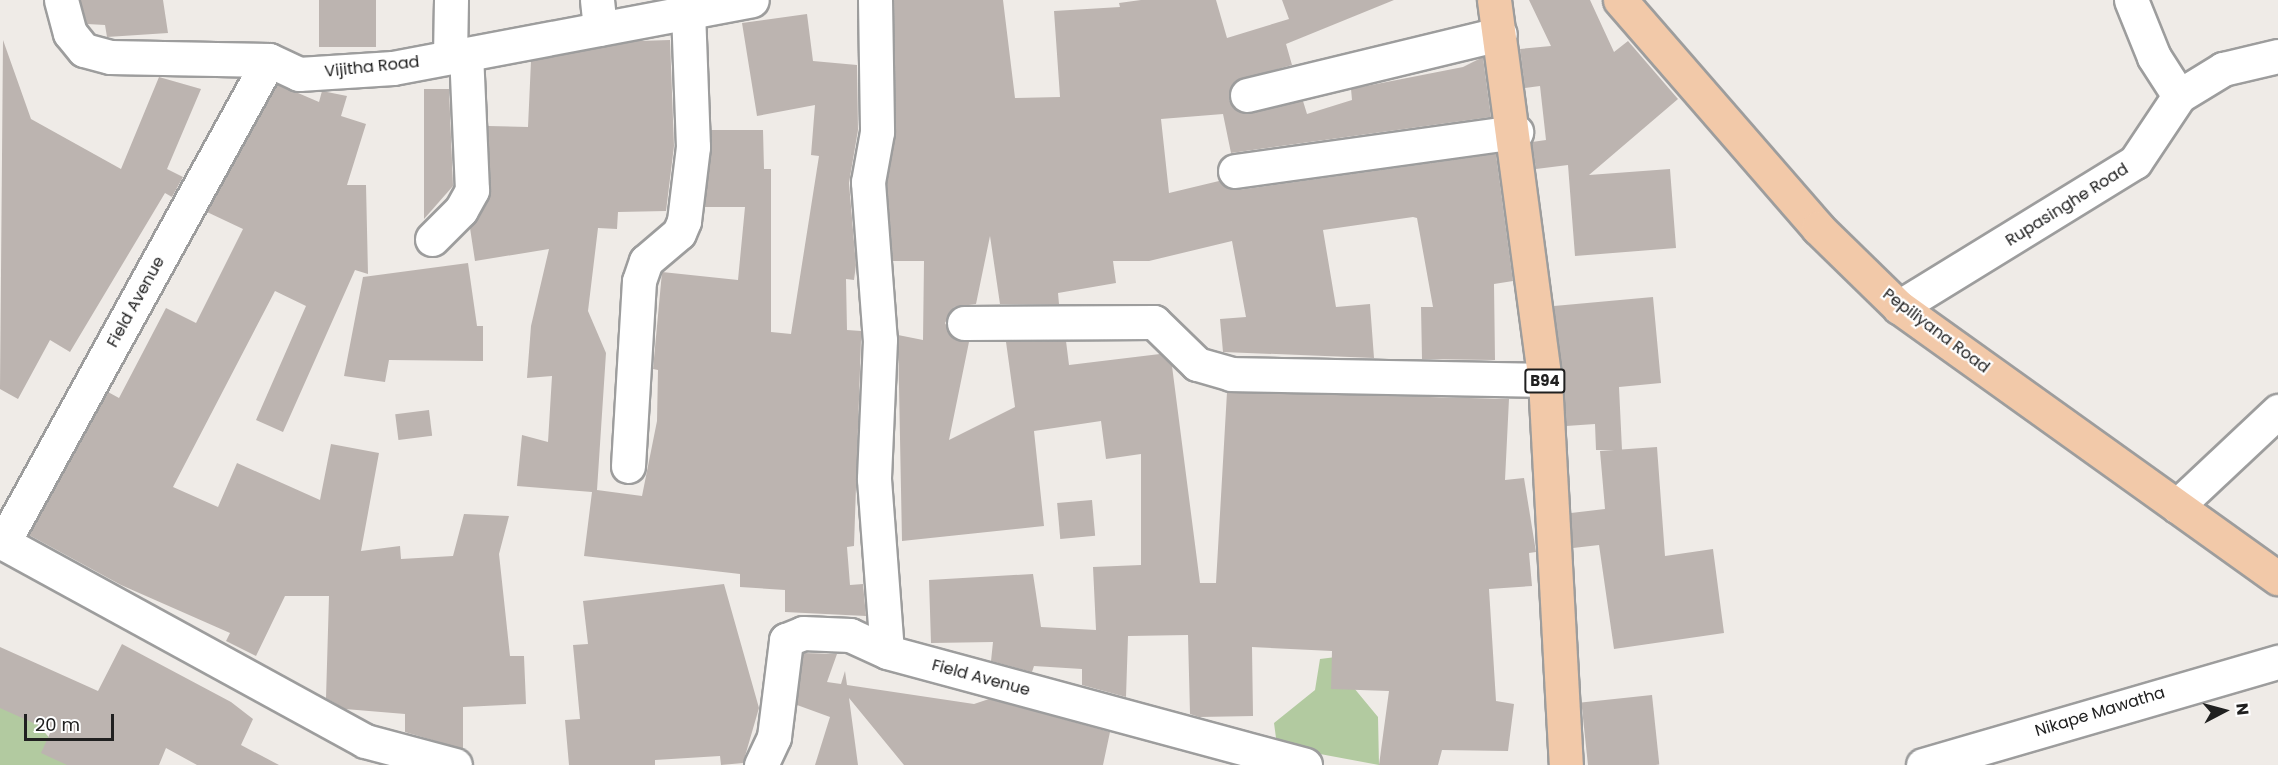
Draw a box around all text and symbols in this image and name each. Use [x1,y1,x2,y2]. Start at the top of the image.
street label: Vijitha Road [324,52,420,82]
street label: Rupasinghe Road [2002,160,2132,250]
street label: Field Avenue [103,253,169,351]
street label: Pepiliyana Road [1879,285,1993,377]
road number: B94 [1524,369,1566,393]
street label: Field Avenue [930,656,1032,700]
north arrow [2194,681,2254,741]
street label: Nikape Mawatha [2033,683,2167,741]
scale bar [27,702,117,740]
text: N [2230,702,2254,716]
text: 20 m [35,712,80,737]

